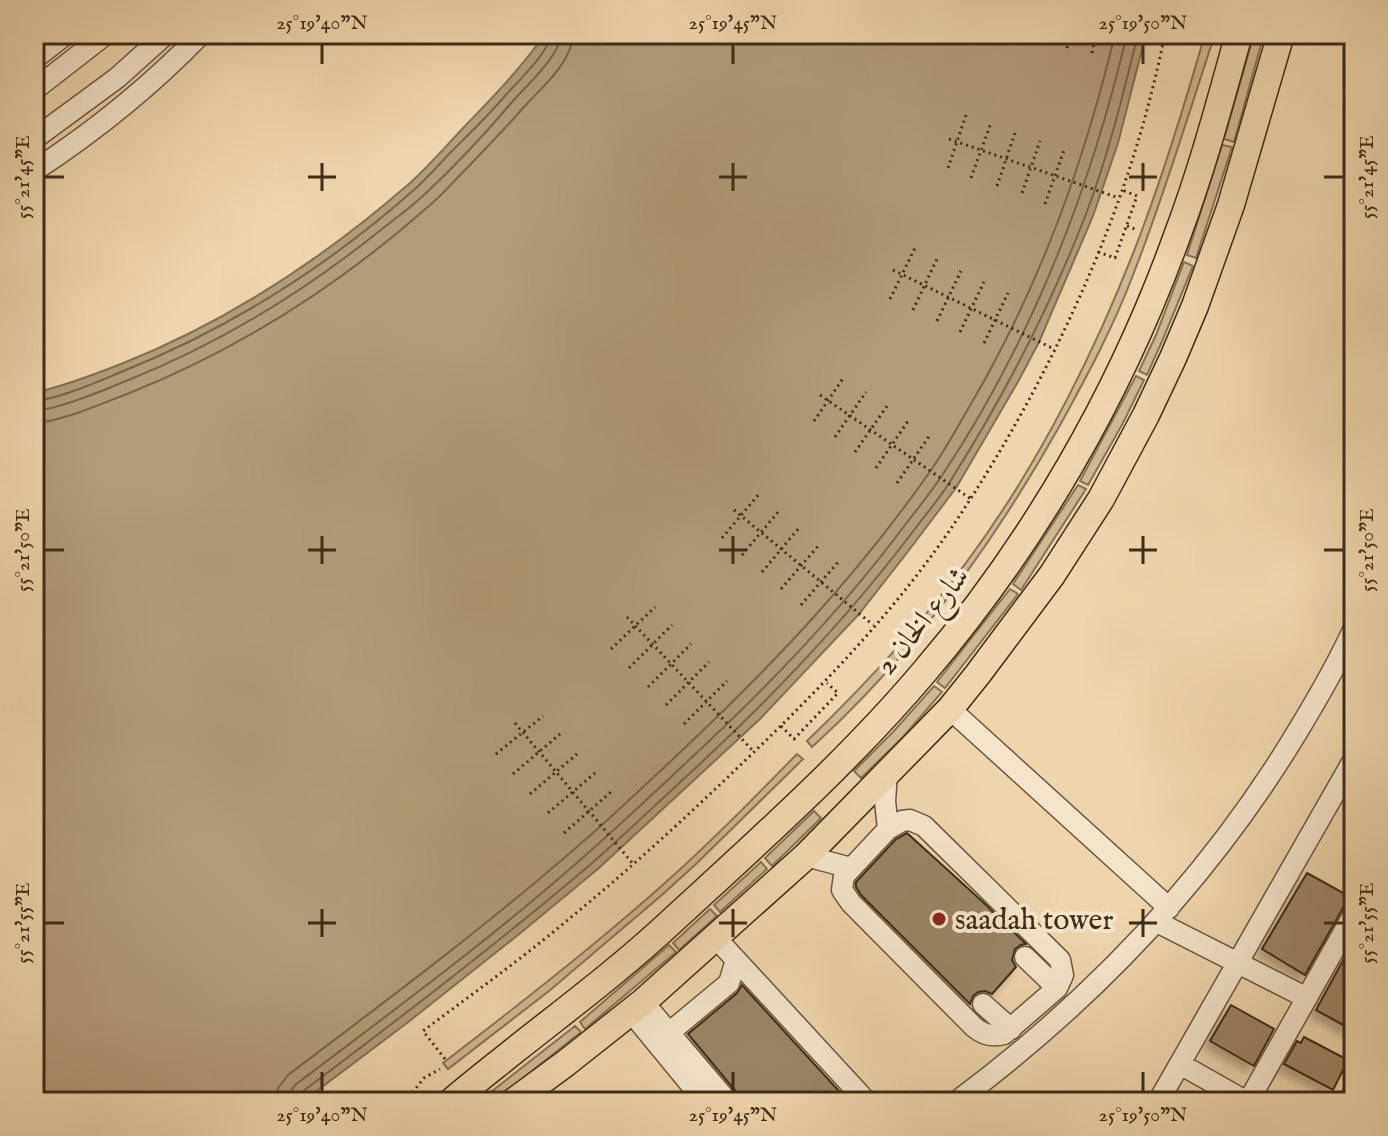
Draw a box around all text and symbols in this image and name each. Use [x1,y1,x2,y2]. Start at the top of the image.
text: 25°19'40"N [276,11,368,36]
text: 25°19'45"N [689,11,777,36]
text: 25°19'50"N [1099,11,1187,36]
text: 55°21'45"E [11,135,36,219]
text: 55°21'45"E [1355,135,1380,219]
text: 55°21'50"E [11,508,36,592]
text: 55°21'50"E [1355,508,1380,592]
street label: شارع الخان 2 [868,559,982,686]
text: 55°21'55"E [11,882,36,964]
text: 55°21'55"E [1355,882,1380,964]
place label: saadah tower [955,902,1113,940]
marker: saadah tower [930,910,948,928]
text: 25°19'40"N [276,1103,368,1128]
text: 25°19'45"N [689,1103,777,1128]
text: 25°19'50"N [1099,1103,1187,1128]

